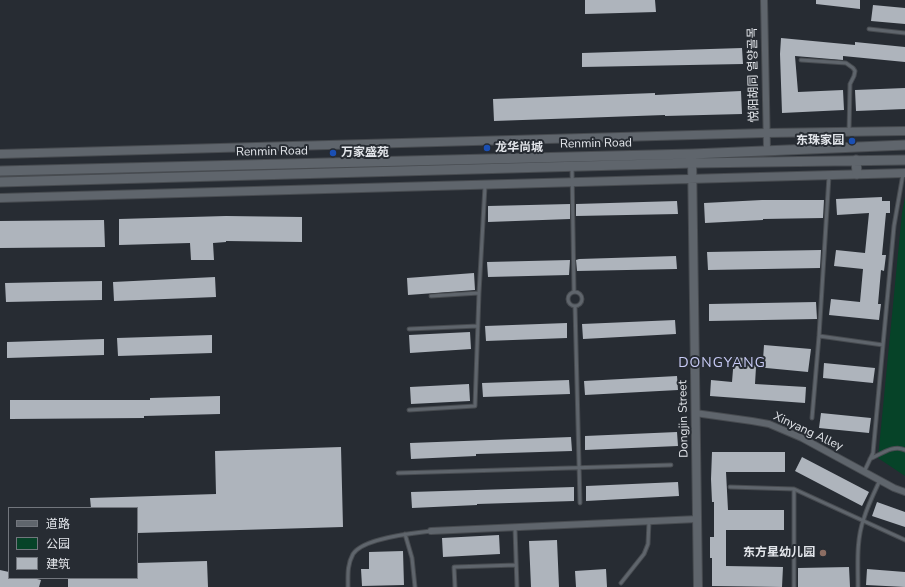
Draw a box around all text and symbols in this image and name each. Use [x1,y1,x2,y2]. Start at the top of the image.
street label: 悦阳胡同 열양골목 [746,27,762,123]
place label: 东珠家园 [796,134,844,148]
street label: Renmin Road [560,136,632,152]
marker: 东珠家园 [847,136,857,146]
place label: 龙华尚城 [495,141,543,155]
marker: 龙华尚城 [482,143,492,153]
street label: Renmin Road [236,144,308,160]
place label: 万家盛苑 [341,146,389,160]
marker: 万家盛苑 [328,148,338,158]
district label: DONGYANG [678,356,766,372]
street label: Dongjin Street [676,380,692,458]
street label: Xinyang Alley [771,410,845,454]
legend [8,507,138,579]
text: 道路 [46,516,70,532]
text: 公园 [46,536,70,552]
place label: 东方星幼儿园 [743,546,815,560]
marker: 东方星幼儿园 [818,548,828,558]
text: 建筑 [46,556,70,572]

